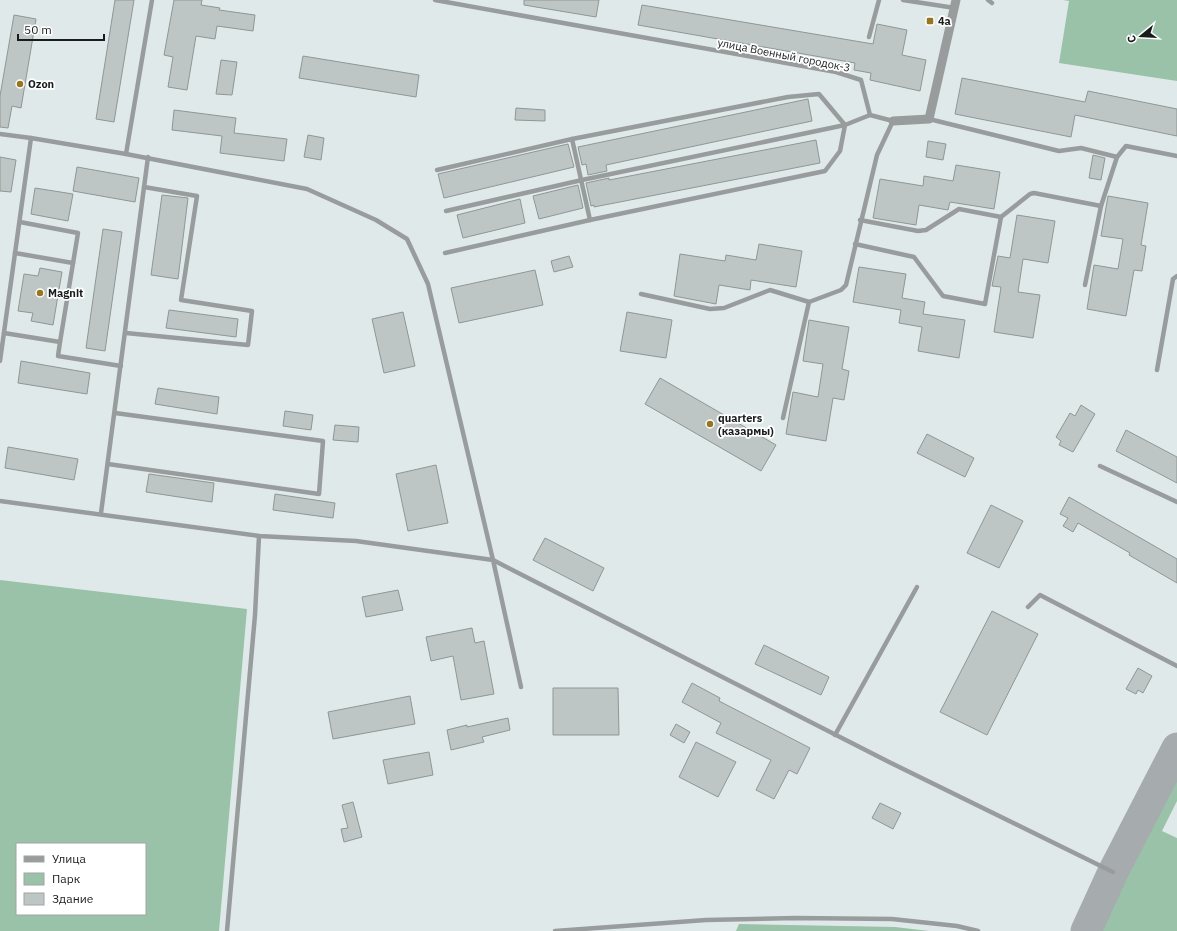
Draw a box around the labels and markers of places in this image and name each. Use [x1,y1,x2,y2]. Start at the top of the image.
place label: 4а [938,14,951,28]
marker: 4а [925,16,935,26]
place label: Ozon [28,77,54,91]
marker: Ozon [15,79,25,89]
place label: Magnit [48,286,83,300]
marker: Magnit [35,288,45,298]
place label: quarters (казармы) [718,411,774,438]
marker: quarters (казармы) [705,419,715,429]

